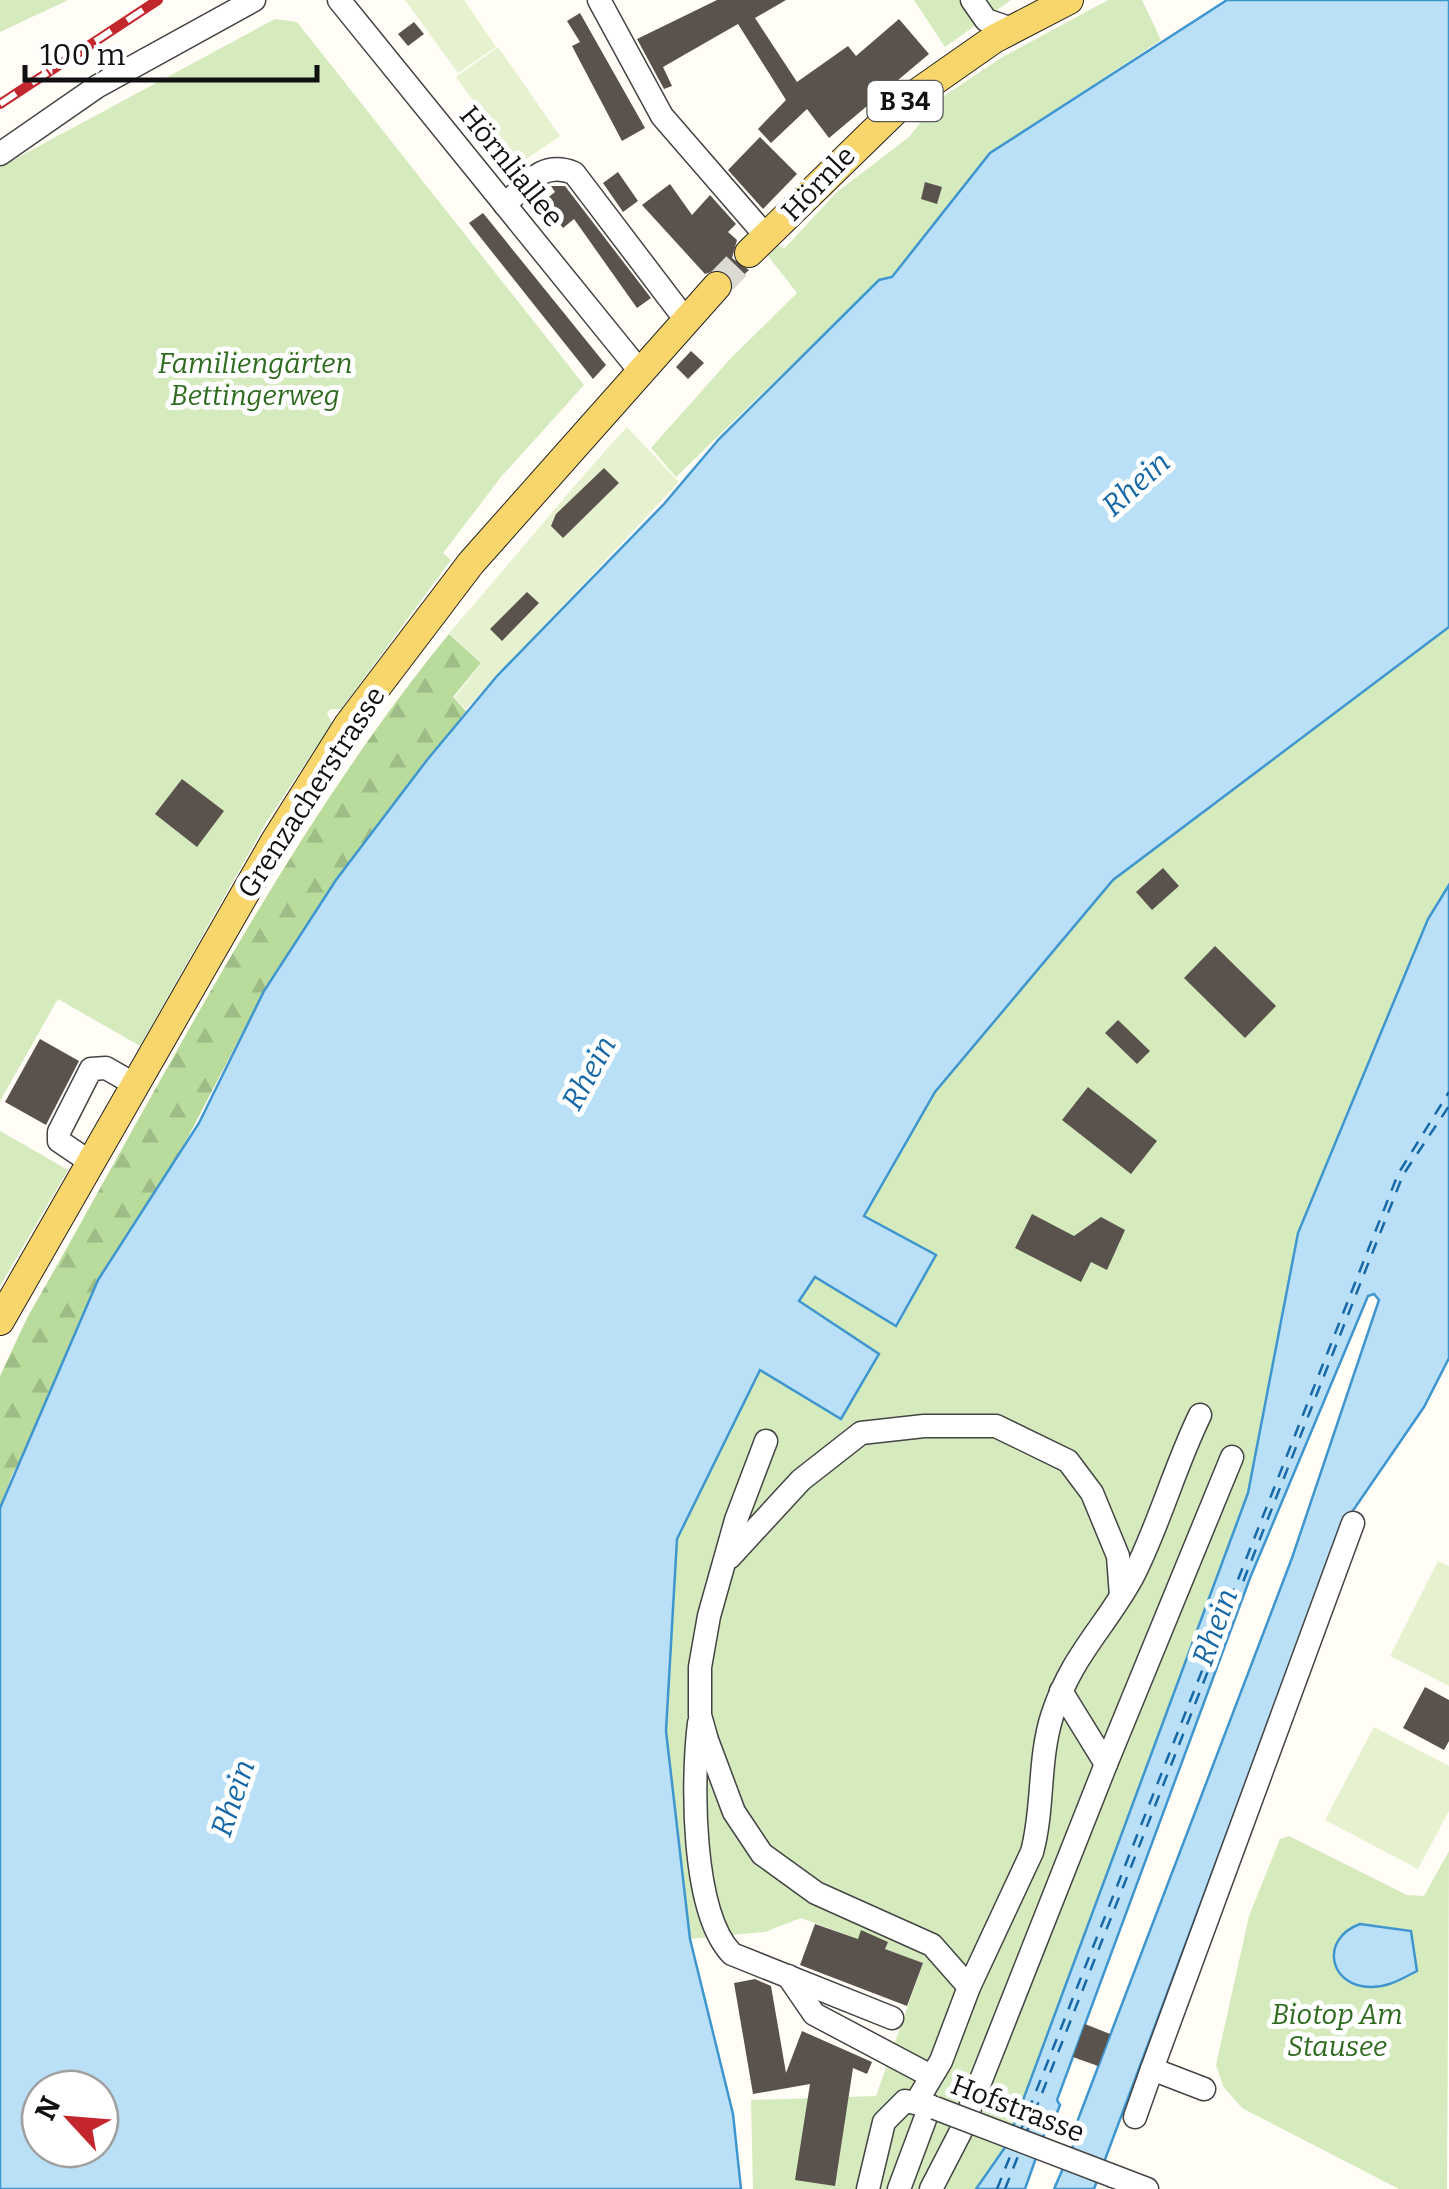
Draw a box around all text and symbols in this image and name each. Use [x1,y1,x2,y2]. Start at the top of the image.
scale bar [25,20,318,82]
text: 100 m [40,37,126,73]
road number: B 34 [868,81,942,121]
street label: Hörnliallee [453,99,570,233]
street label: Hörnle [775,139,862,228]
park label: Familiengärten Bettingerweg [158,347,352,412]
water label: Rhein [1095,444,1177,524]
street label: Grenzacherstrasse [231,680,392,904]
water label: Rhein [554,1030,624,1116]
water label: Rhein [1185,1584,1245,1670]
water label: Rhein [203,1755,263,1841]
park label: Biotop Am Stausee [1271,1998,1403,2063]
street label: Hofstrasse [947,2068,1089,2149]
north arrow [20,2069,120,2169]
text: N [28,2091,68,2125]

